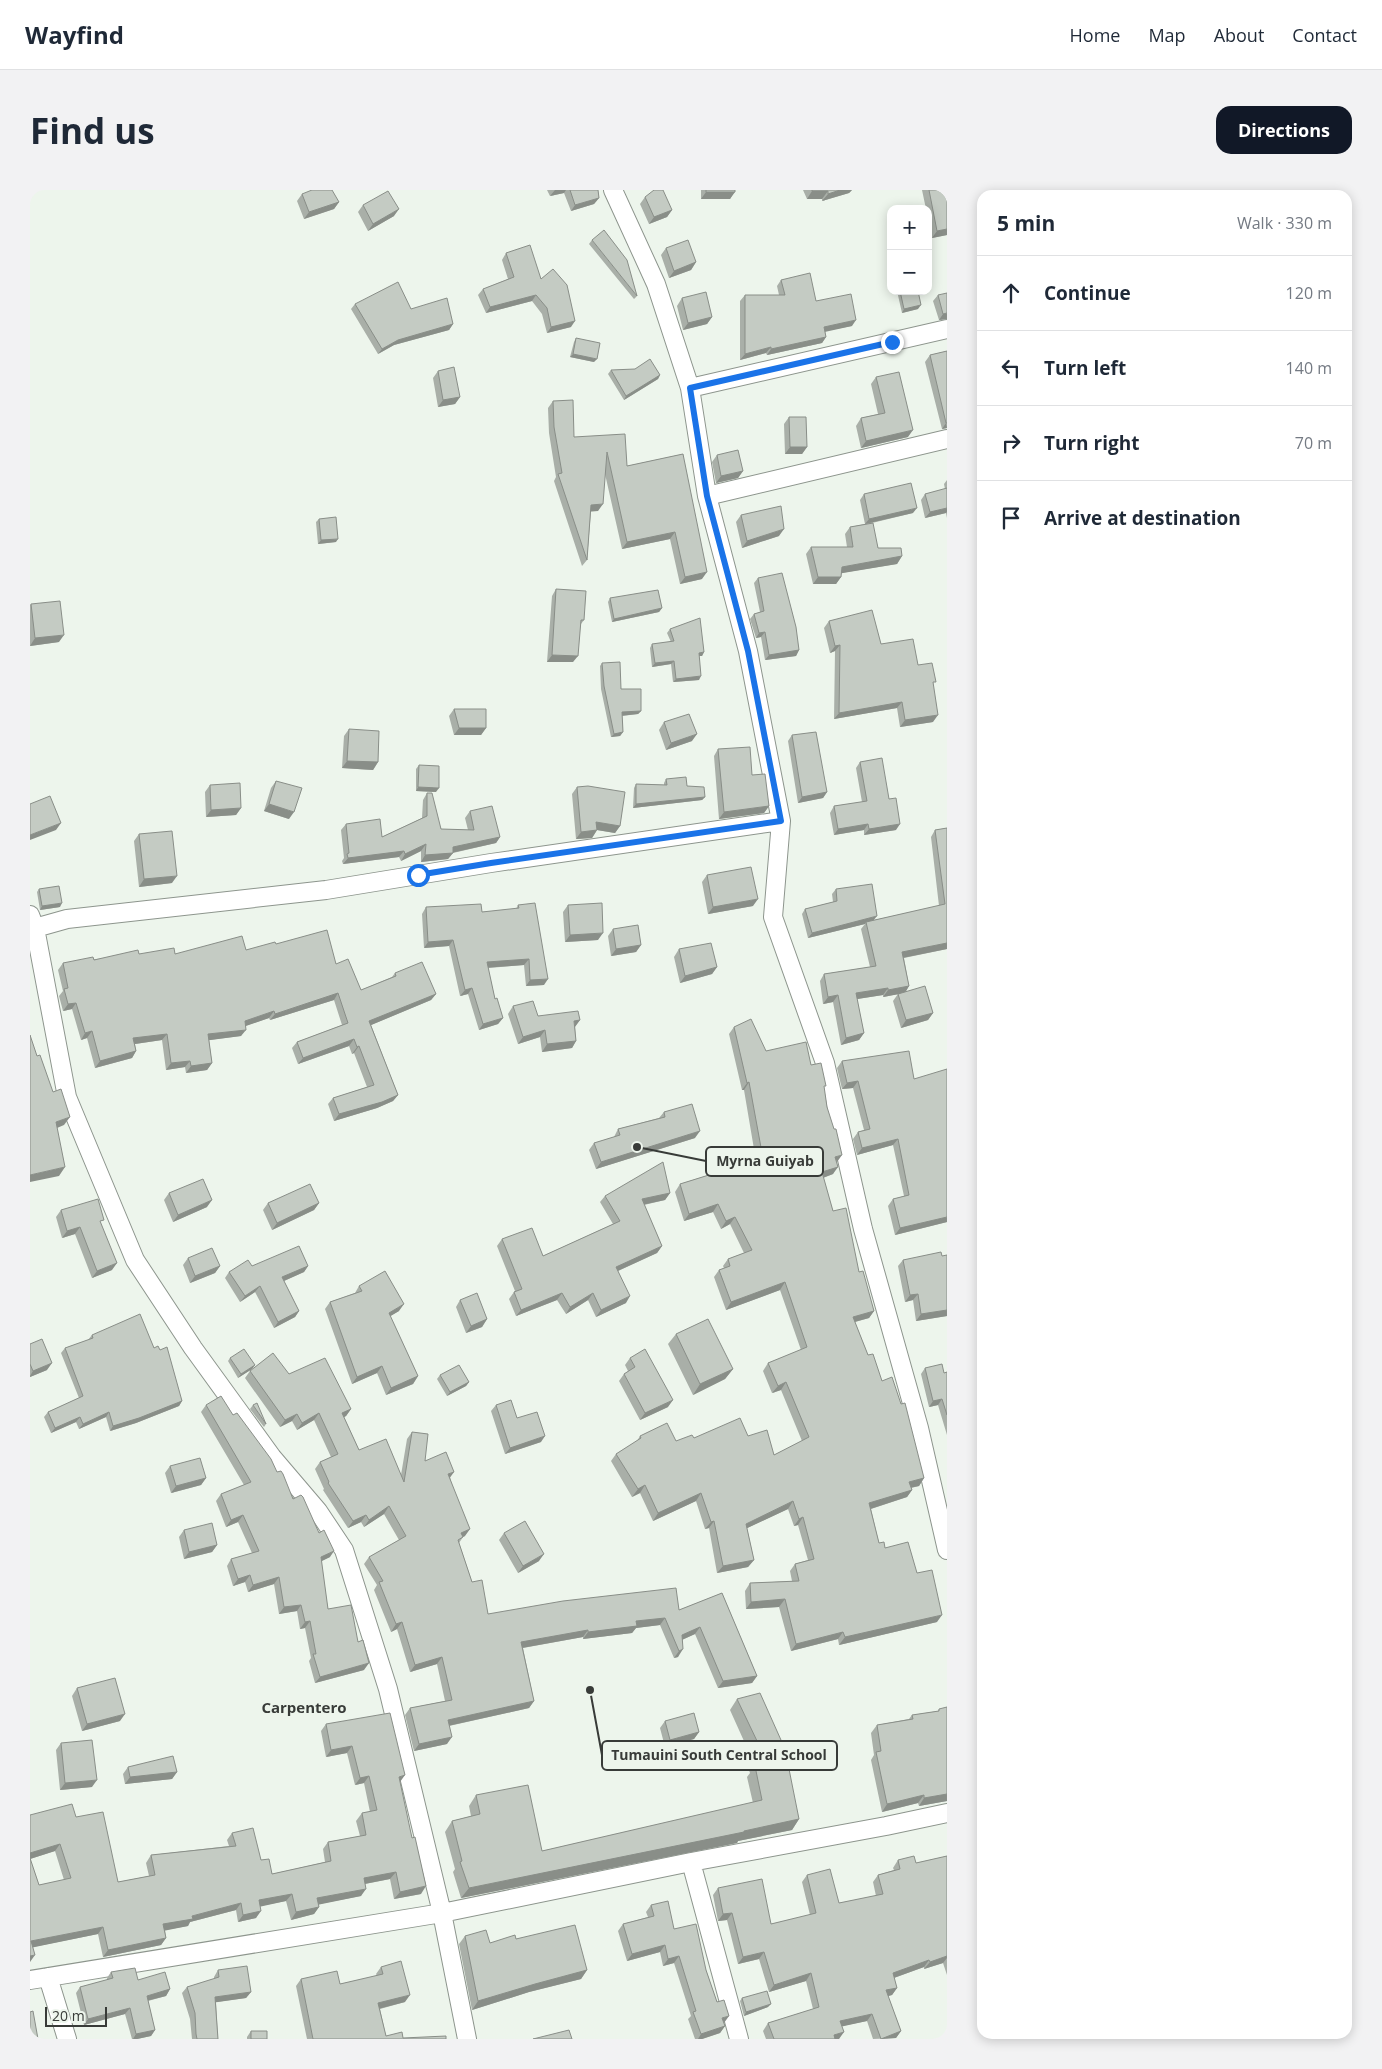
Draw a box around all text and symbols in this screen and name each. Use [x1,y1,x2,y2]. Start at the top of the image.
text: Wayfind [25,18,124,51]
text: Home [1070,23,1120,47]
text: Map [1148,23,1186,47]
text: About [1214,23,1264,47]
text: Contact [1292,23,1357,47]
button: Directions [1216,106,1352,154]
text: Find us [30,107,155,154]
map controls [887,205,932,295]
button: + [887,205,932,250]
text: 5 min [997,209,1055,237]
text: Walk · 330 m [1237,212,1332,234]
button: − [887,250,932,295]
icon: ahead [997,279,1025,307]
text: Continue [1044,280,1131,306]
text: 120 m [1286,282,1332,304]
route end [881,331,904,354]
icon: left [997,354,1025,382]
text: Turn left [1044,355,1126,381]
text: 140 m [1286,357,1332,379]
icon: right [997,429,1025,457]
text: Turn right [1044,430,1139,456]
text: 70 m [1295,432,1332,454]
icon: arrive [997,504,1025,532]
text: Arrive at destination [1044,505,1241,531]
route start [407,864,430,887]
callout: Myrna Guiyab [706,1147,823,1176]
text: Myrna Guiyab [716,1151,814,1170]
district label: Carpentero [261,1697,347,1717]
callout: Tumauini South Central School [602,1741,837,1770]
text: Tumauini South Central School [611,1745,827,1764]
scale bar [45,2004,108,2027]
text: 20 m [52,2006,85,2025]

